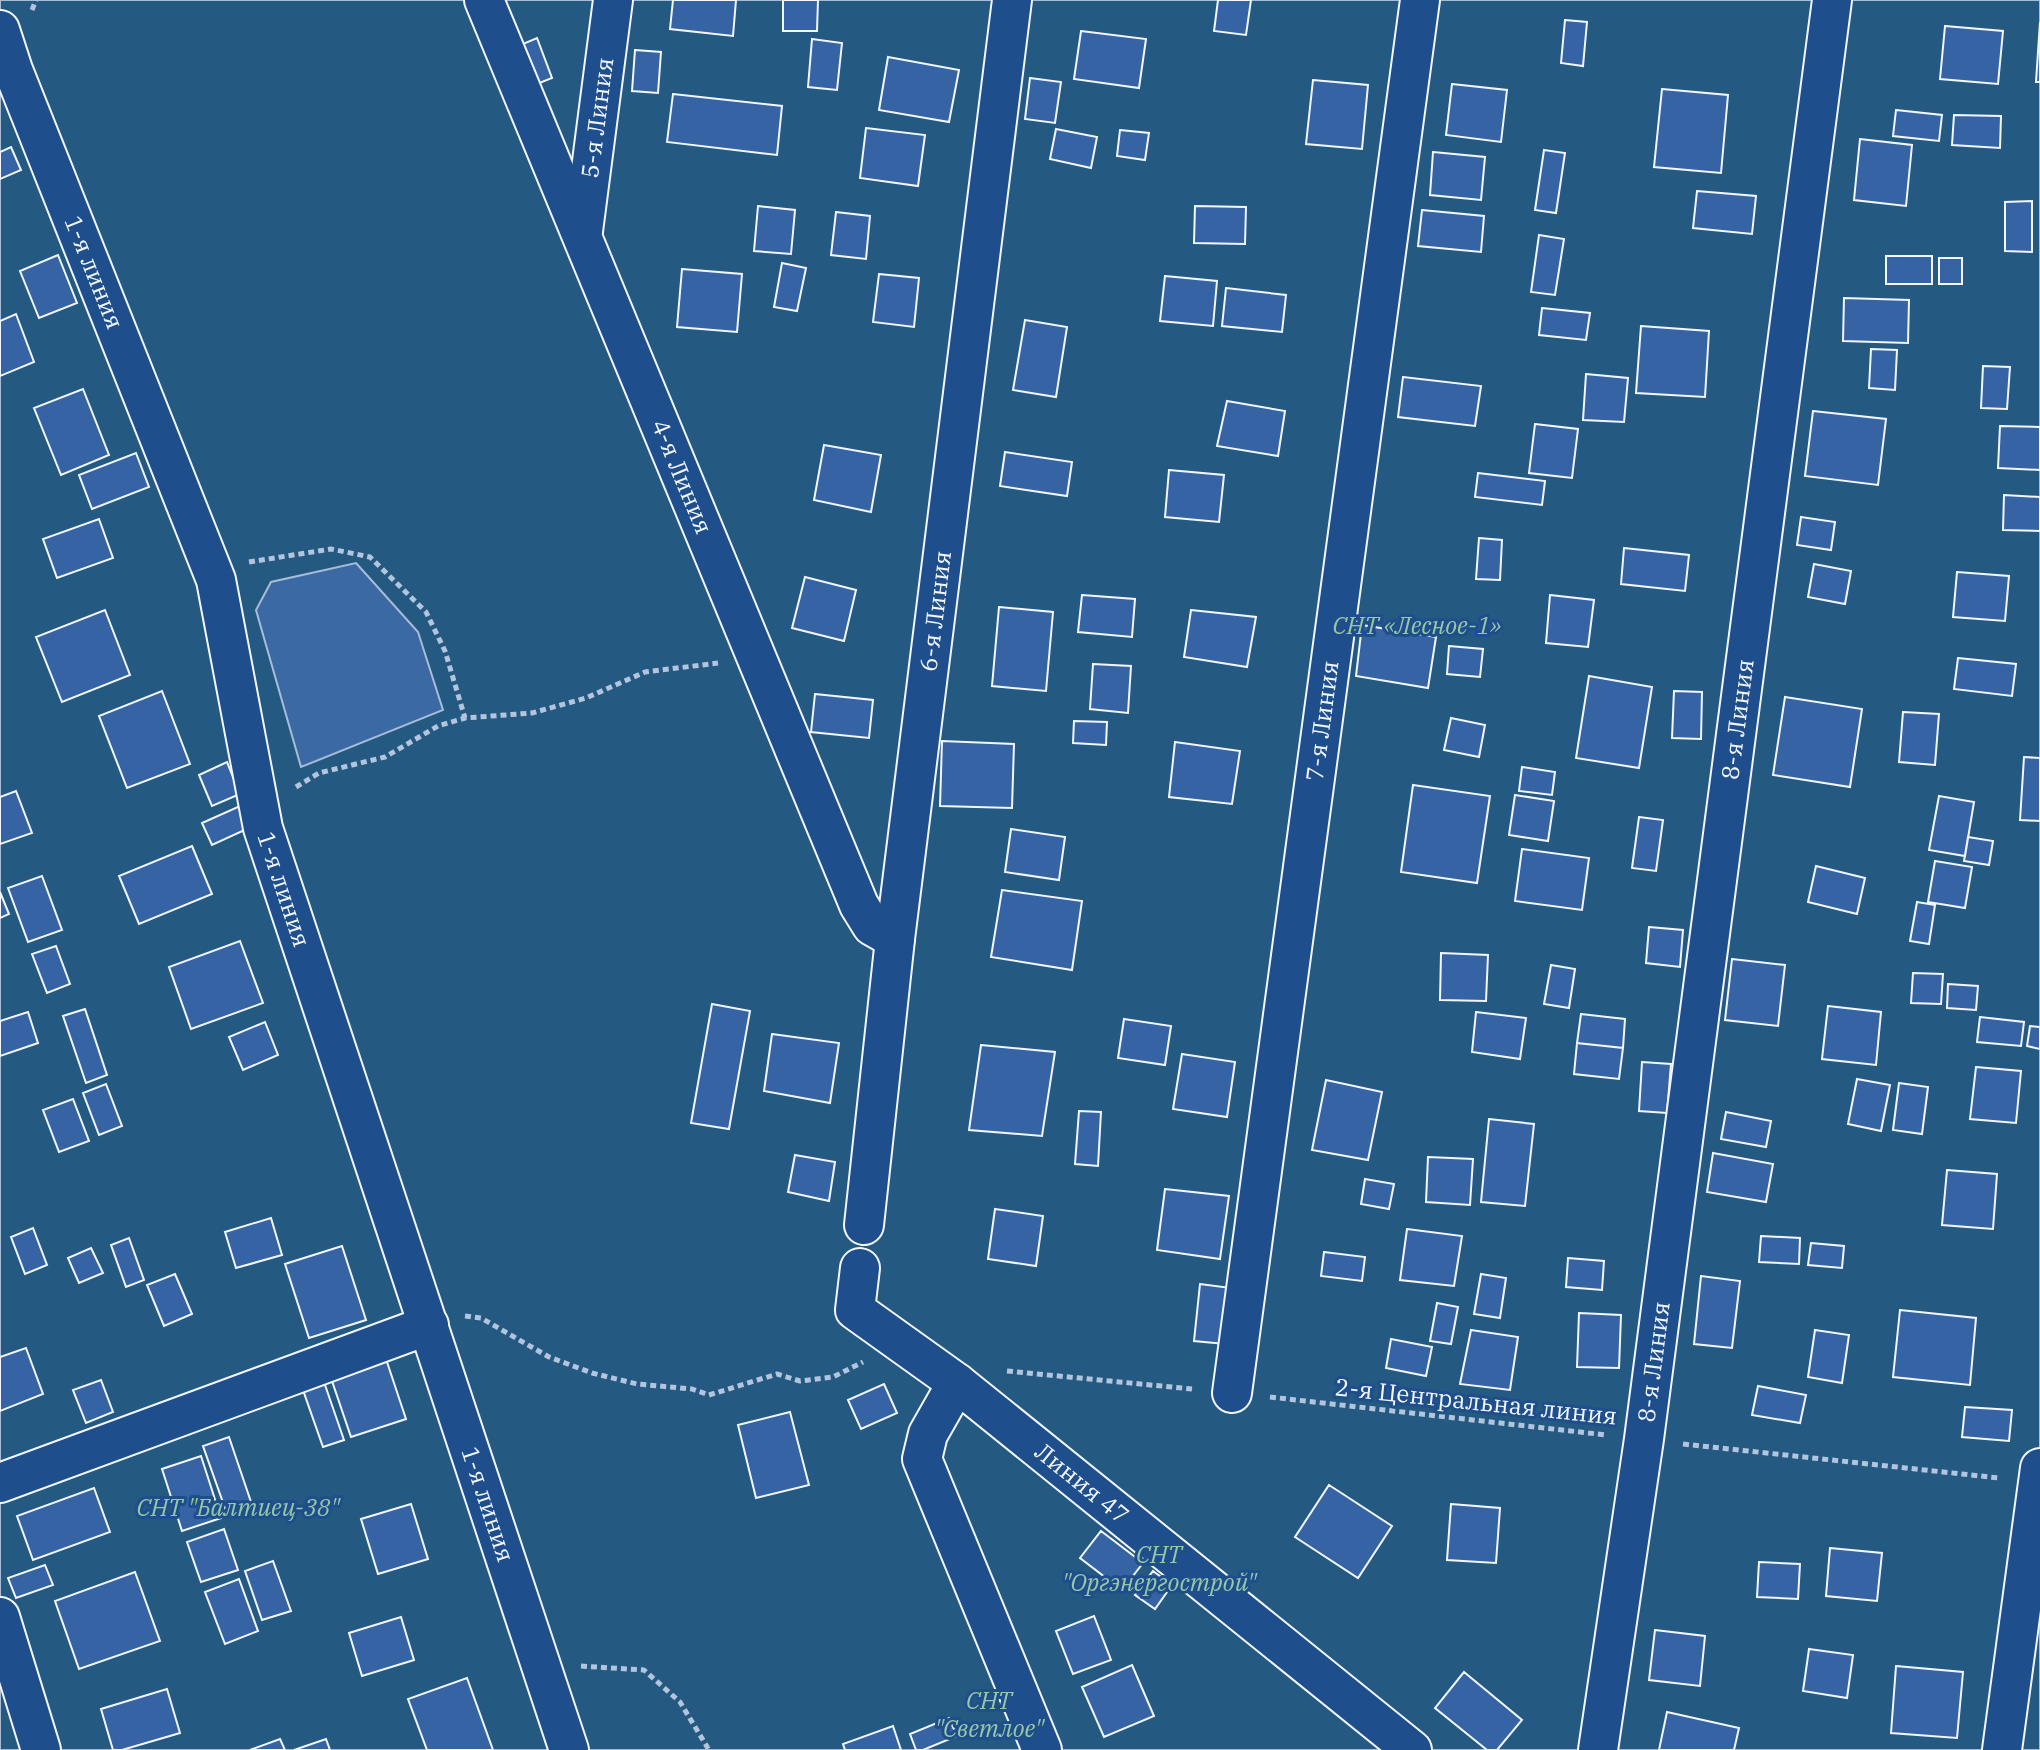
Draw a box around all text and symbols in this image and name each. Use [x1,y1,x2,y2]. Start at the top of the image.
street label: 5-я Линия [573,56,620,180]
street label: 1-я линия [58,211,131,334]
street label: 4-я Линия [644,414,720,538]
street label: 6-я Линия [911,549,958,673]
park label: СНТ «Лесное-1» [1333,609,1501,641]
street label: 8-я Линия [1713,657,1761,782]
street label: 7-я Линия [1298,659,1346,783]
street label: 1-я линия [250,827,318,951]
street label: 8-я Линия [1629,1300,1677,1424]
street label: 2-я Центральная линия [1334,1370,1619,1432]
street label: Линия 47 [1029,1435,1136,1531]
street label: 1-я линия [454,1442,522,1566]
park label: СНТ "Балтиец-38" [137,1491,341,1523]
park label: СНТ "Оргэнергострой" [1062,1538,1258,1598]
park label: СНТ "Светлое" [934,1684,1046,1744]

